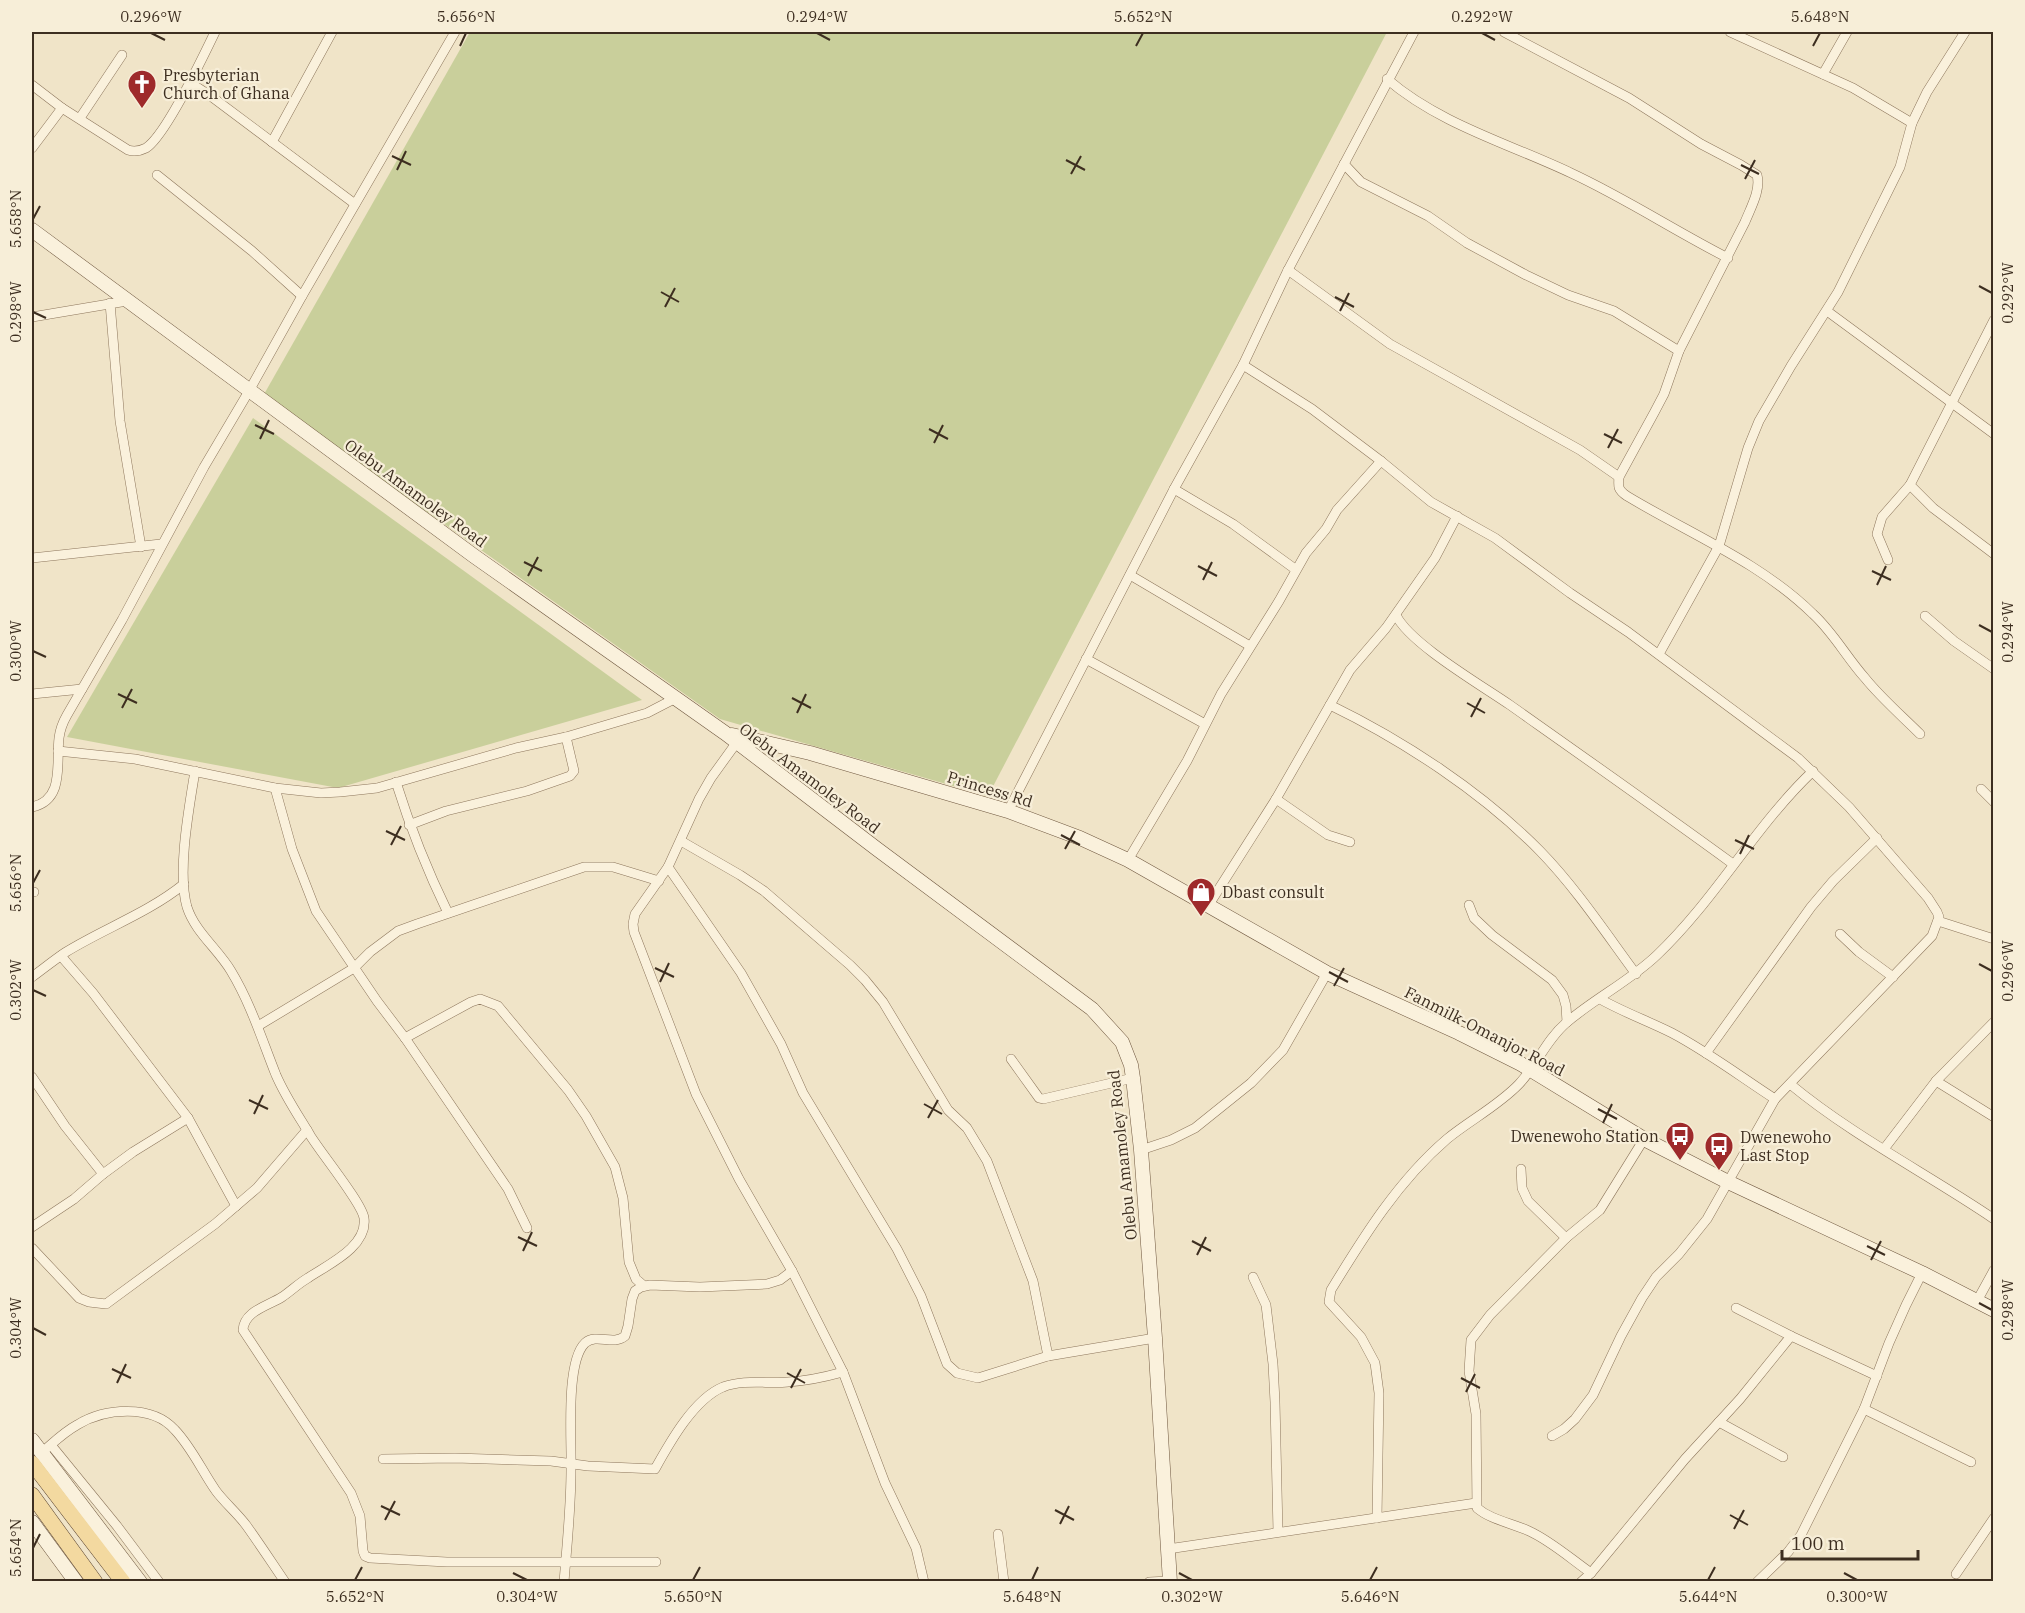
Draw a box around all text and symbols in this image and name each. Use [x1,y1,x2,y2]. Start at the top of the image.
text: 0.296°W [120,7,182,26]
text: 5.656°N [437,7,495,26]
text: 0.294°W [786,7,848,26]
text: 5.652°N [1114,7,1172,26]
text: 0.292°W [1451,7,1513,26]
text: 5.648°N [1791,7,1849,26]
place label: Presbyterian Church of Ghana [163,65,290,103]
church icon: Presbyterian Church of Ghana [126,68,158,110]
text: 5.658°N [6,190,25,248]
text: 0.292°W [1998,262,2017,324]
text: 0.298°W [6,281,25,343]
street label: Olebu Amamoley Road [341,435,491,551]
text: 0.294°W [1998,601,2017,663]
text: 0.300°W [6,620,25,682]
street label: Olebu Amamoley Road [736,719,884,838]
street label: Princess Rd [945,767,1035,812]
text: 5.656°N [6,854,25,912]
shop icon: Dbast consult [1185,876,1217,918]
place label: Dbast consult [1222,882,1325,902]
text: 0.296°W [1998,940,2017,1002]
text: 0.302°W [6,959,25,1021]
street label: Fanmilk-Omanjor Road [1401,982,1569,1080]
street label: Olebu Amamoley Road [1103,1069,1141,1241]
bus stop icon: Dwenewoho Station [1664,1120,1696,1162]
place label: Dwenewoho Station [1510,1126,1659,1146]
place label: Dwenewoho Last Stop [1740,1127,1831,1165]
bus stop icon: Dwenewoho Last Stop [1703,1130,1735,1172]
text: 0.298°W [1998,1279,2017,1341]
text: 0.304°W [6,1297,25,1359]
text: 5.654°N [6,1519,25,1577]
scale bar [1782,1523,1918,1561]
text: 100 m [1791,1532,1845,1555]
text: 5.652°N [326,1587,384,1606]
text: 0.304°W [496,1587,558,1606]
text: 5.650°N [664,1587,722,1606]
text: 5.648°N [1003,1587,1061,1606]
text: 0.302°W [1161,1587,1223,1606]
text: 5.646°N [1341,1587,1399,1606]
text: 5.644°N [1679,1587,1737,1606]
text: 0.300°W [1826,1587,1888,1606]

